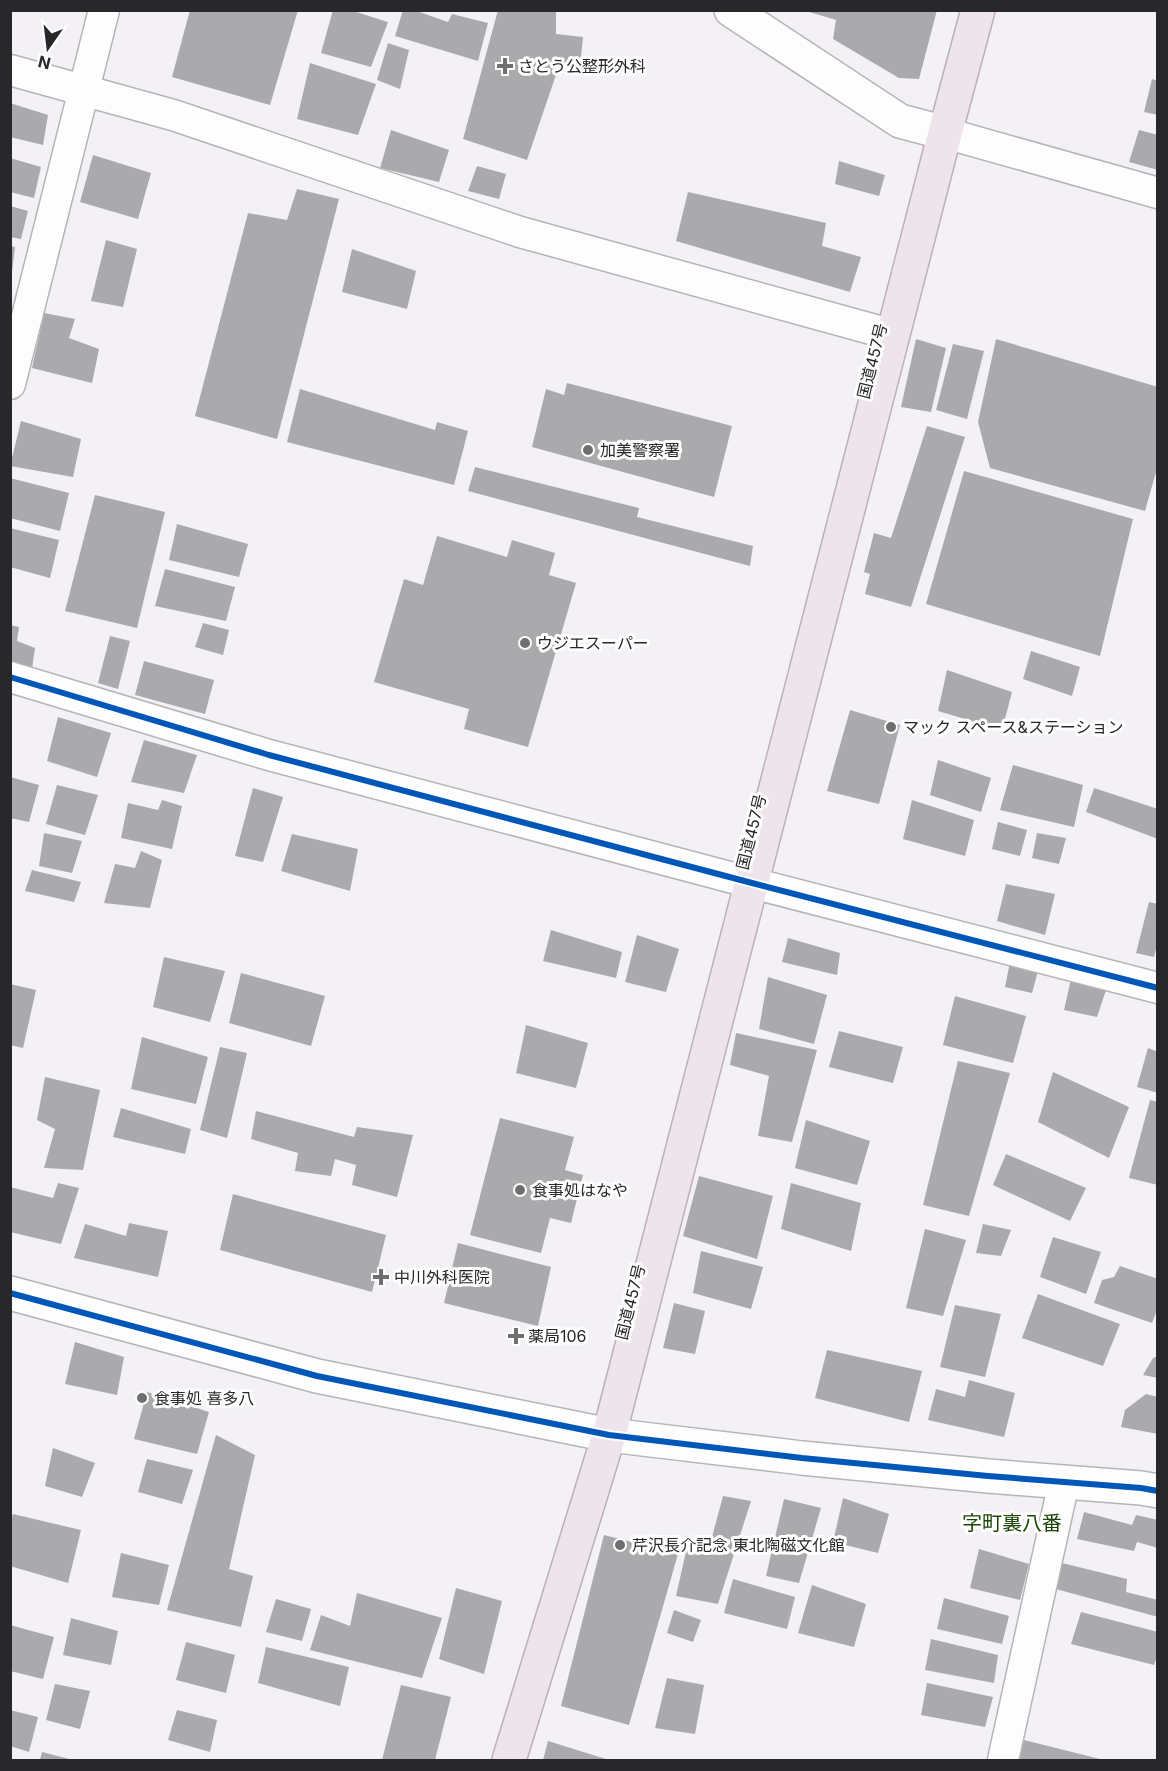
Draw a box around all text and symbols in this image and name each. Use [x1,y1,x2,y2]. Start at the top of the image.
north arrow [18,18,78,78]
text: N [36,51,53,74]
place label: さとう公整形外科 [518,56,646,76]
marker: さとう公整形外科 [496,57,514,75]
street label: 国道457号 [853,321,891,401]
place label: 加美警察署 [600,440,680,460]
marker: 加美警察署 [581,443,595,457]
place label: ウジエスーパー [537,633,649,653]
marker: ウジエスーパー [518,636,532,650]
place label: マック スペース&ステーション [903,717,1124,737]
marker: マック スペース&ステーション [884,720,898,734]
street label: 国道457号 [732,792,770,872]
place label: 食事処はなや [532,1180,628,1200]
marker: 食事処はなや [513,1183,527,1197]
street label: 国道457号 [611,1262,649,1342]
place label: 中川外科医院 [394,1267,490,1287]
marker: 中川外科医院 [372,1268,390,1286]
place label: 薬局106 [528,1326,587,1346]
marker: 薬局106 [509,1329,523,1343]
place label: 食事処 喜多八 [154,1388,255,1408]
marker: 食事処 喜多八 [135,1391,149,1405]
district label: 字町裏八番 [962,1511,1062,1535]
place label: 芹沢長介記念 東北陶磁文化館 [632,1535,845,1555]
marker: 芹沢長介記念 東北陶磁文化館 [613,1538,627,1552]

